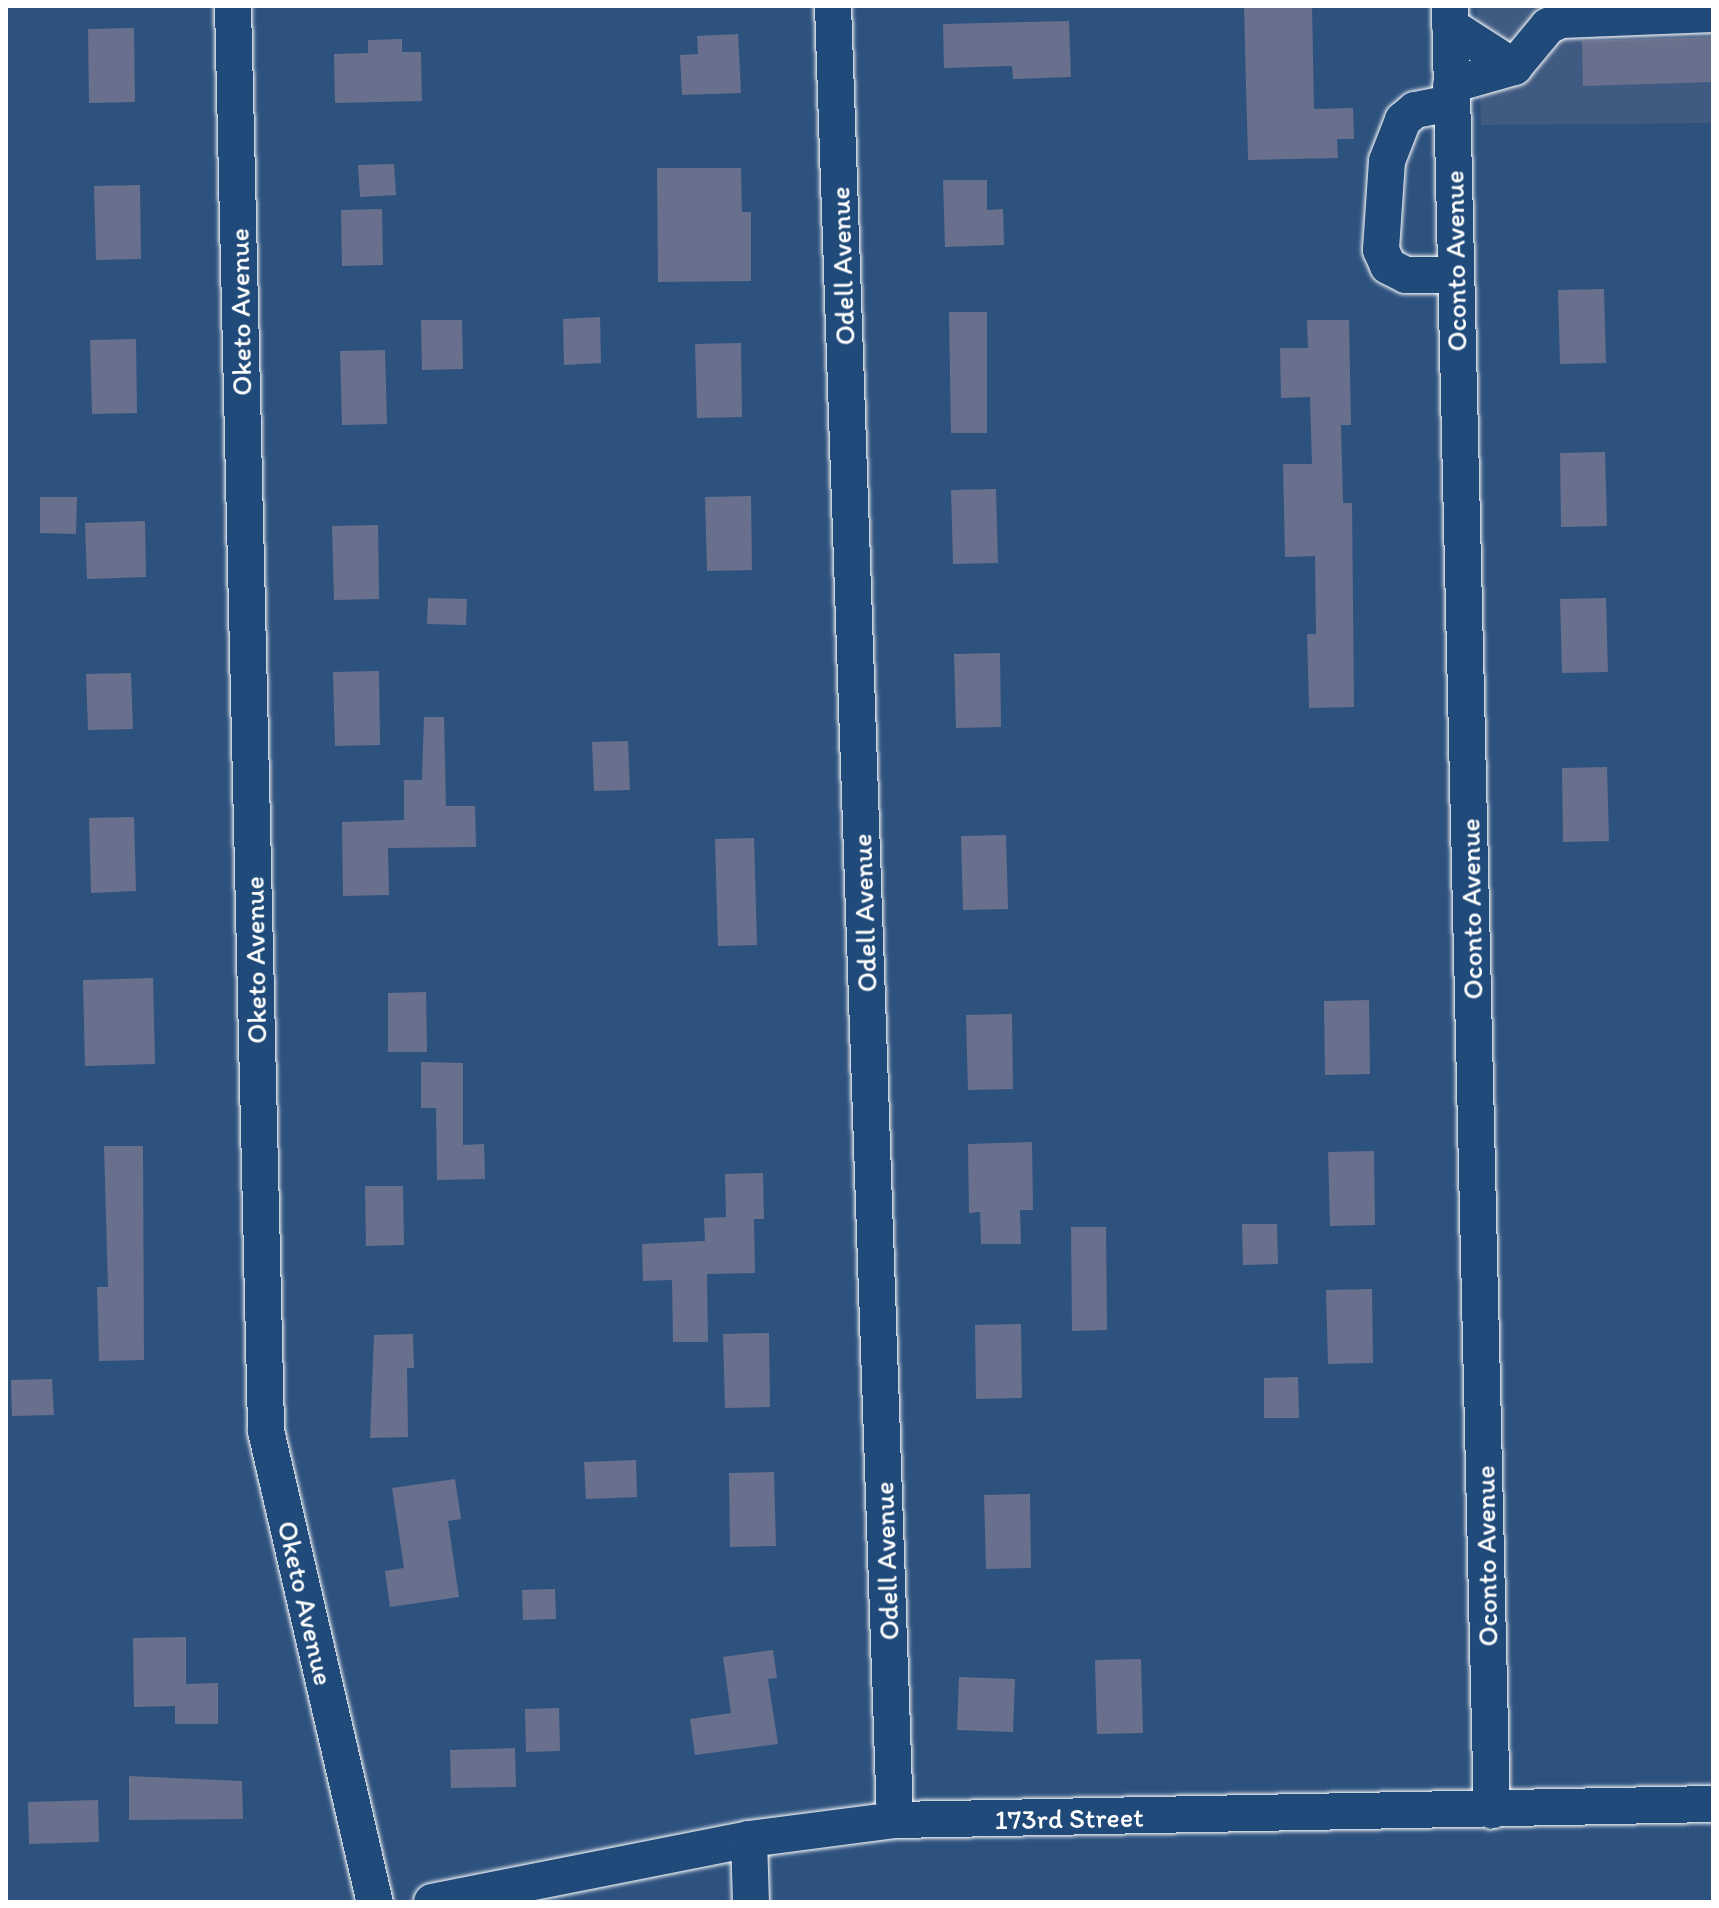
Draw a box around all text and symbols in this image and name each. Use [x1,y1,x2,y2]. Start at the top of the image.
street label: Oconto Avenue [1437,170,1473,352]
street label: Odell Avenue [822,186,862,346]
street label: Oketo Avenue [222,229,258,395]
street label: Oconto Avenue [1453,818,1489,1000]
street label: Odell Avenue [844,833,884,993]
street label: Oketo Avenue [237,877,273,1043]
street label: Oconto Avenue [1468,1465,1504,1647]
street label: Odell Avenue [866,1481,906,1641]
street label: Oketo Avenue [271,1518,341,1688]
street label: 173rd Street [994,1800,1144,1836]

